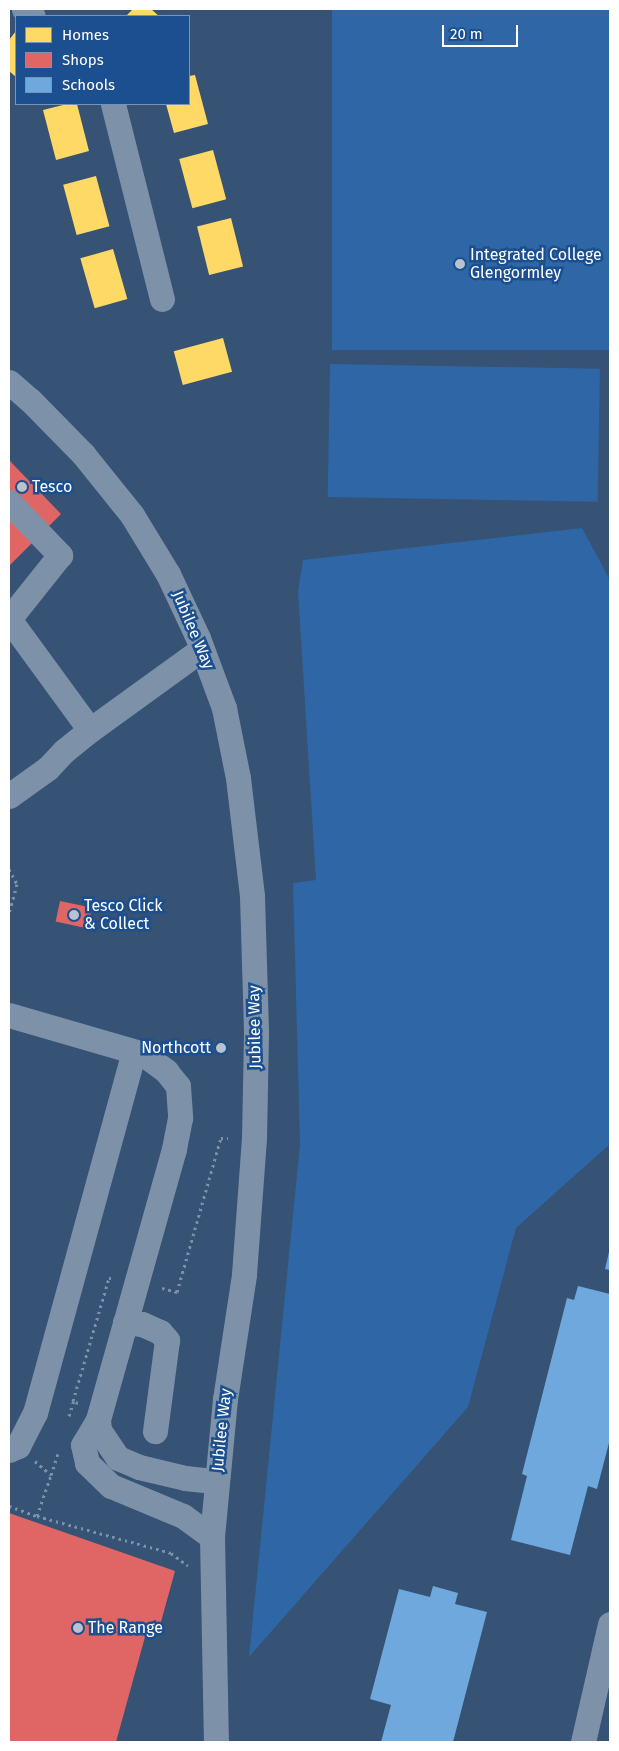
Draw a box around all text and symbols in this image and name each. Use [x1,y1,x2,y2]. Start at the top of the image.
legend [15,15,190,105]
scale bar [444,15,520,47]
text: 20 m [450,25,483,43]
text: Homes [62,26,109,44]
text: Shops [62,51,104,69]
text: Schools [62,76,115,94]
place label: Integrated College Glengormley [470,245,602,283]
marker: Integrated College Glengormley [454,258,466,270]
place label: Tesco [32,477,72,497]
marker: Tesco [16,481,28,493]
street label: Jubilee Way [168,588,218,672]
place label: Tesco Click & Collect [84,896,162,934]
marker: Tesco Click & Collect [68,909,80,921]
street label: Jubilee Way [245,985,265,1069]
place label: Northcott [141,1038,211,1058]
marker: Northcott [215,1042,227,1054]
street label: Jubilee Way [208,1387,236,1473]
place label: The Range [88,1618,163,1638]
marker: The Range [72,1622,84,1634]

